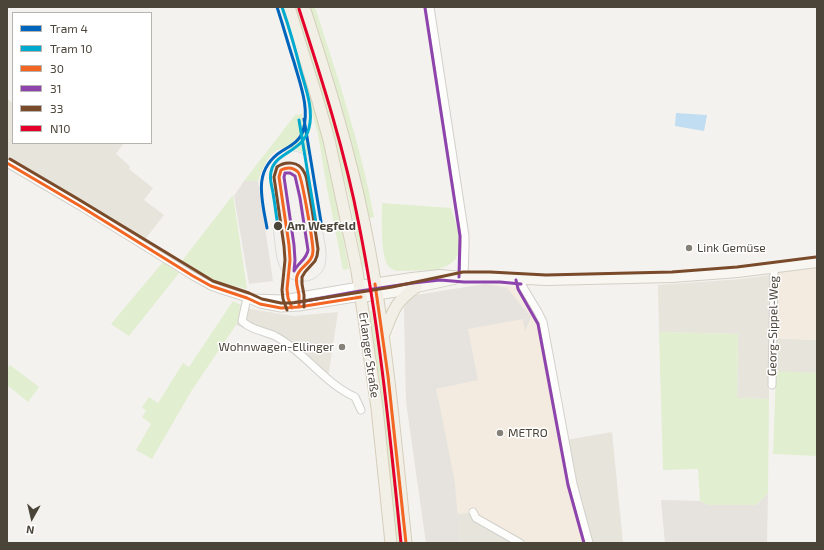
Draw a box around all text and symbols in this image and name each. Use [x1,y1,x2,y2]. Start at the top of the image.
legend [12,12,152,144]
text: Tram 4 [50,21,88,35]
text: Tram 10 [50,41,92,55]
text: 30 [50,61,64,75]
text: 31 [50,81,61,95]
text: 33 [50,101,63,115]
text: N10 [50,121,70,135]
place label: Am Wegfeld [287,219,356,233]
marker: Am Wegfeld [272,220,284,232]
place label: Link Gemüse [697,241,766,255]
marker: Link Gemüse [684,243,694,253]
street label: Georg-Sippel-Weg [765,276,781,376]
street label: Erlanger Straße [356,311,382,399]
place label: Wohnwagen-Ellinger [218,340,334,354]
marker: Wohnwagen-Ellinger [337,342,347,352]
place label: METRO [508,426,548,440]
marker: METRO [495,428,505,438]
north arrow [12,498,52,538]
text: N [25,523,35,537]

